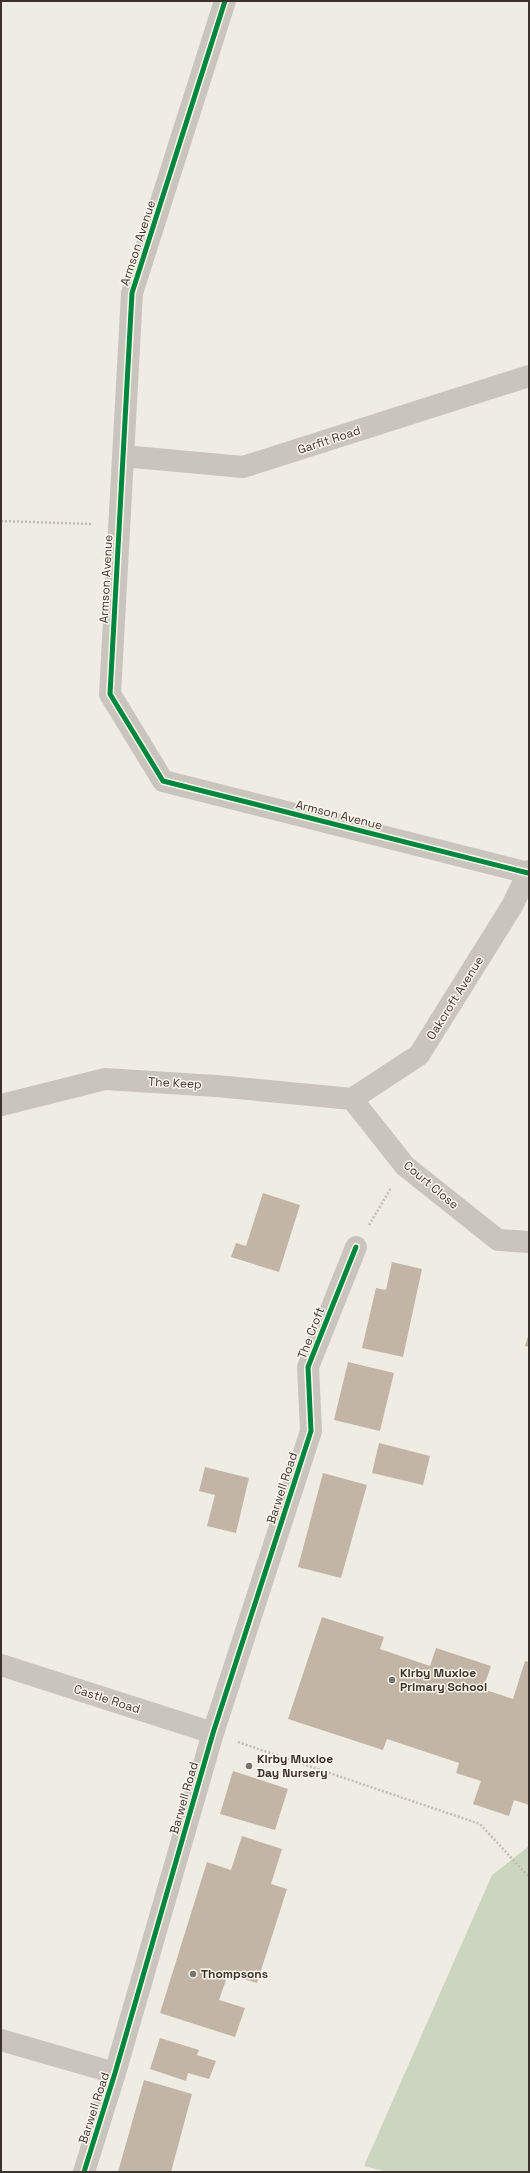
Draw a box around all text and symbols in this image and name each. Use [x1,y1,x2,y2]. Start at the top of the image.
street label: Armson Avenue [117,198,159,288]
street label: Garfit Road [295,422,363,458]
street label: Armson Avenue [96,534,116,624]
street label: Armson Avenue [294,796,384,834]
street label: Oakcroft Avenue [423,953,487,1043]
street label: The Keep [148,1074,202,1092]
street label: Court Close [400,1157,462,1213]
street label: The Croft [294,1305,328,1361]
street label: Barwell Road [263,1450,301,1526]
place label: Kirby Muxloe Primary School [400,1665,487,1695]
marker: Kirby Muxloe Primary School [387,1675,397,1685]
street label: Castle Road [72,1681,142,1717]
place label: Kirby Muxloe Day Nursery [257,1751,333,1781]
street label: Barwell Road [166,1760,202,1836]
marker: Kirby Muxloe Day Nursery [244,1761,254,1771]
place label: Thompsons [201,1966,268,1982]
marker: Thompsons [188,1969,198,1979]
street label: Barwell Road [75,2070,113,2146]

